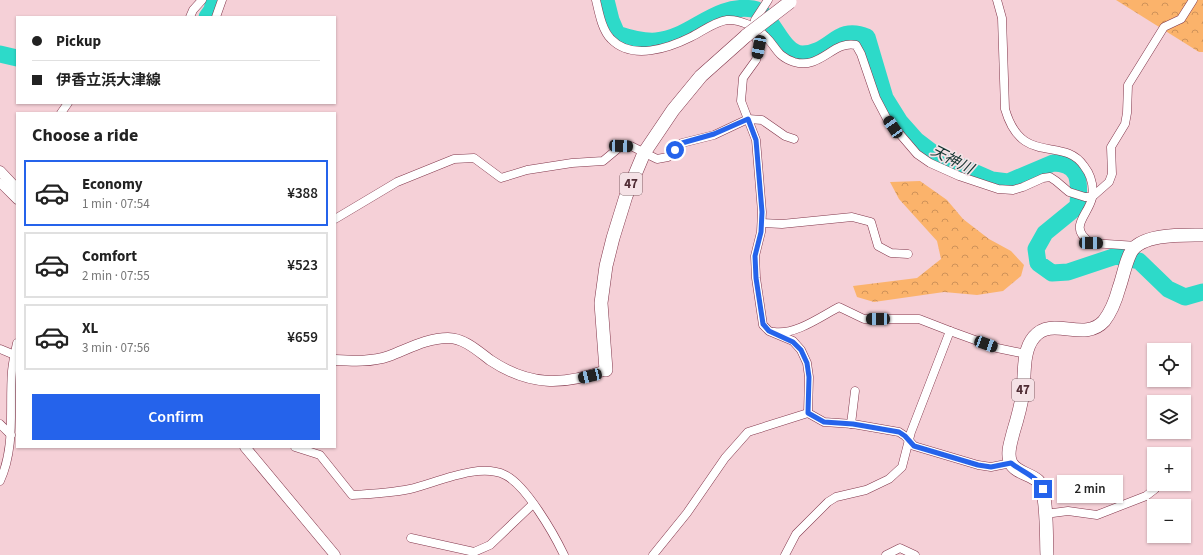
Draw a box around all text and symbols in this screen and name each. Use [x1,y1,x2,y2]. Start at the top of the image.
text: Pickup [56,31,101,52]
car [751,34,767,60]
text: 伊香立浜大津線 [56,70,161,91]
car [881,114,905,140]
text: Choose a ride [32,123,138,148]
car [609,140,633,152]
water label: 天神川 [927,140,979,180]
route start [666,141,684,159]
road number: 47 [620,173,642,195]
text: Economy [82,174,143,195]
icon: car [34,175,70,211]
text: ¥388 [287,183,318,204]
text: 1 min · 07:54 [82,195,150,213]
car [1079,237,1103,249]
text: Comfort [82,246,137,267]
icon: car [34,247,70,283]
text: ¥523 [287,255,318,276]
text: 2 min · 07:55 [82,267,150,285]
car [866,313,890,325]
text: XL [82,318,98,339]
icon: car [34,319,70,355]
text: ¥659 [287,327,318,348]
car [973,334,999,354]
text: 3 min · 07:56 [82,339,150,357]
map controls [1147,343,1191,543]
button: locate [1147,343,1191,387]
car [577,367,603,385]
road number: 47 [1012,379,1034,401]
button: Confirm [32,394,320,440]
button: layers [1147,395,1191,439]
button: + [1147,447,1191,491]
callout: 2 min [1057,475,1123,503]
route end [1034,480,1052,498]
text: 2 min [1075,480,1105,498]
button: − [1147,499,1191,543]

